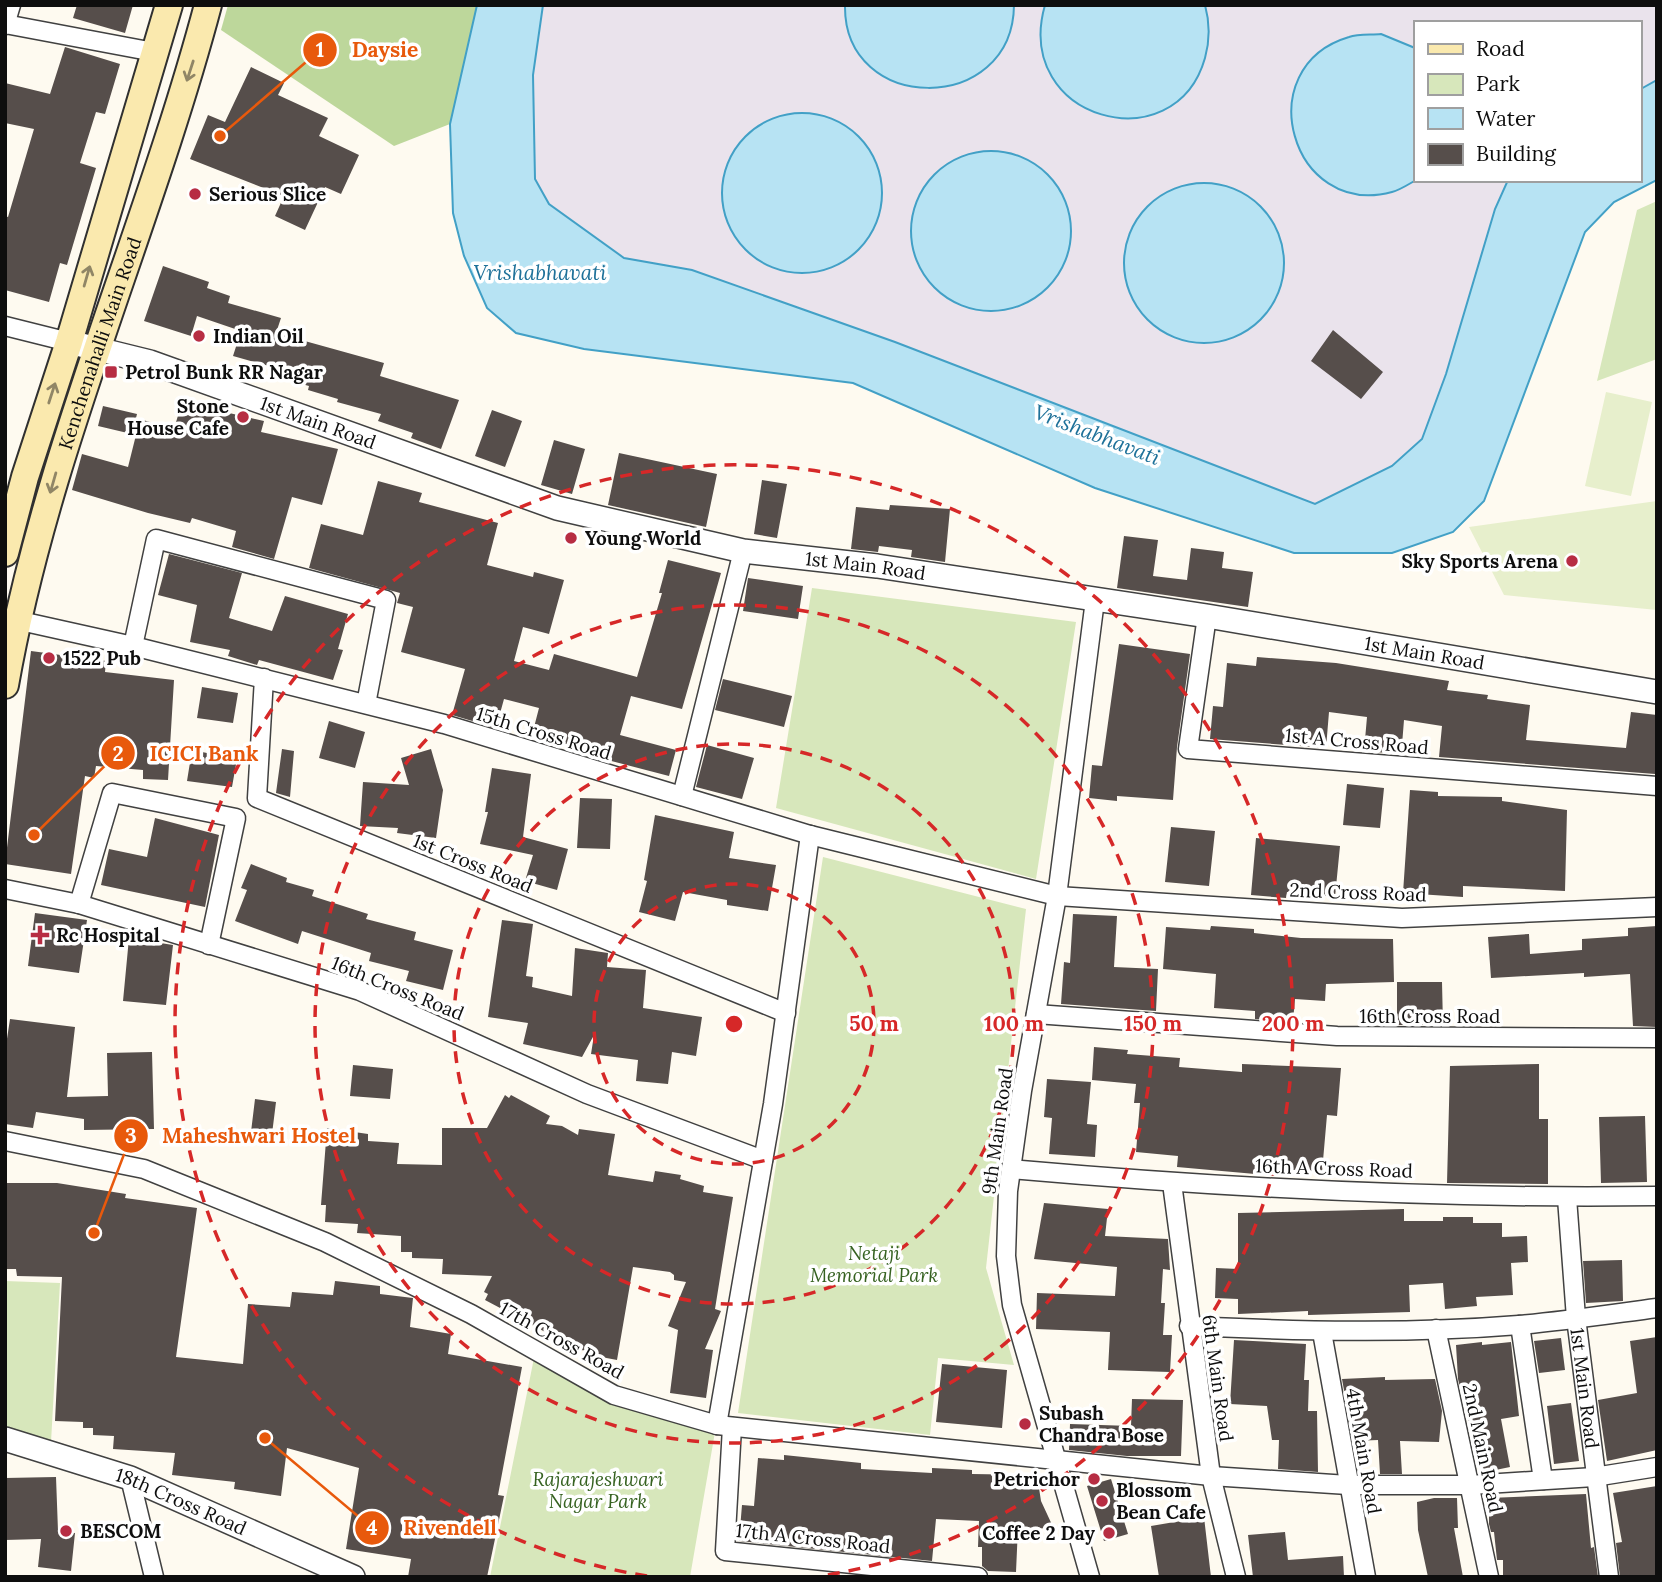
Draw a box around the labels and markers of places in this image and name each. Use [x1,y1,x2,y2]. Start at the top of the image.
callout: Daysie [303,29,432,71]
place label: Serious Slice [209,182,326,206]
marker: Serious Slice [187,186,203,202]
place label: Indian Oil [213,324,304,348]
marker: Indian Oil [191,328,207,344]
place label: Petrol Bunk RR Nagar [125,360,323,384]
marker: Petrol Bunk RR Nagar [103,364,119,380]
place label: Stone House Cafe [127,394,229,440]
marker: Stone House Cafe [235,409,251,425]
place label: Young World [585,526,701,550]
marker: Young World [563,530,579,546]
place label: Sky Sports Arena [1402,549,1558,573]
marker: Sky Sports Arena [1564,553,1580,569]
place label: 1522 Pub [63,646,141,670]
marker: 1522 Pub [41,650,57,666]
callout: ICICI Bank [101,732,273,774]
place label: Rc Hospital [56,923,160,947]
marker: Rc Hospital [30,925,50,945]
centre of rings [722,1012,746,1036]
callout: Maheshwari Hostel [113,1115,370,1157]
place label: Subash Chandra Bose [1039,1401,1164,1447]
marker: Subash Chandra Bose [1017,1416,1033,1432]
place label: Petrichor [993,1467,1080,1491]
marker: Petrichor [1086,1471,1102,1487]
place label: Blossom Bean Cafe [1116,1478,1206,1524]
marker: Blossom Bean Cafe [1094,1493,1110,1509]
callout: Rivendell [354,1507,511,1549]
place label: BESCOM [80,1519,162,1543]
place label: Coffee 2 Day [982,1521,1096,1545]
marker: BESCOM [58,1523,74,1539]
marker: Coffee 2 Day [1101,1525,1117,1541]

